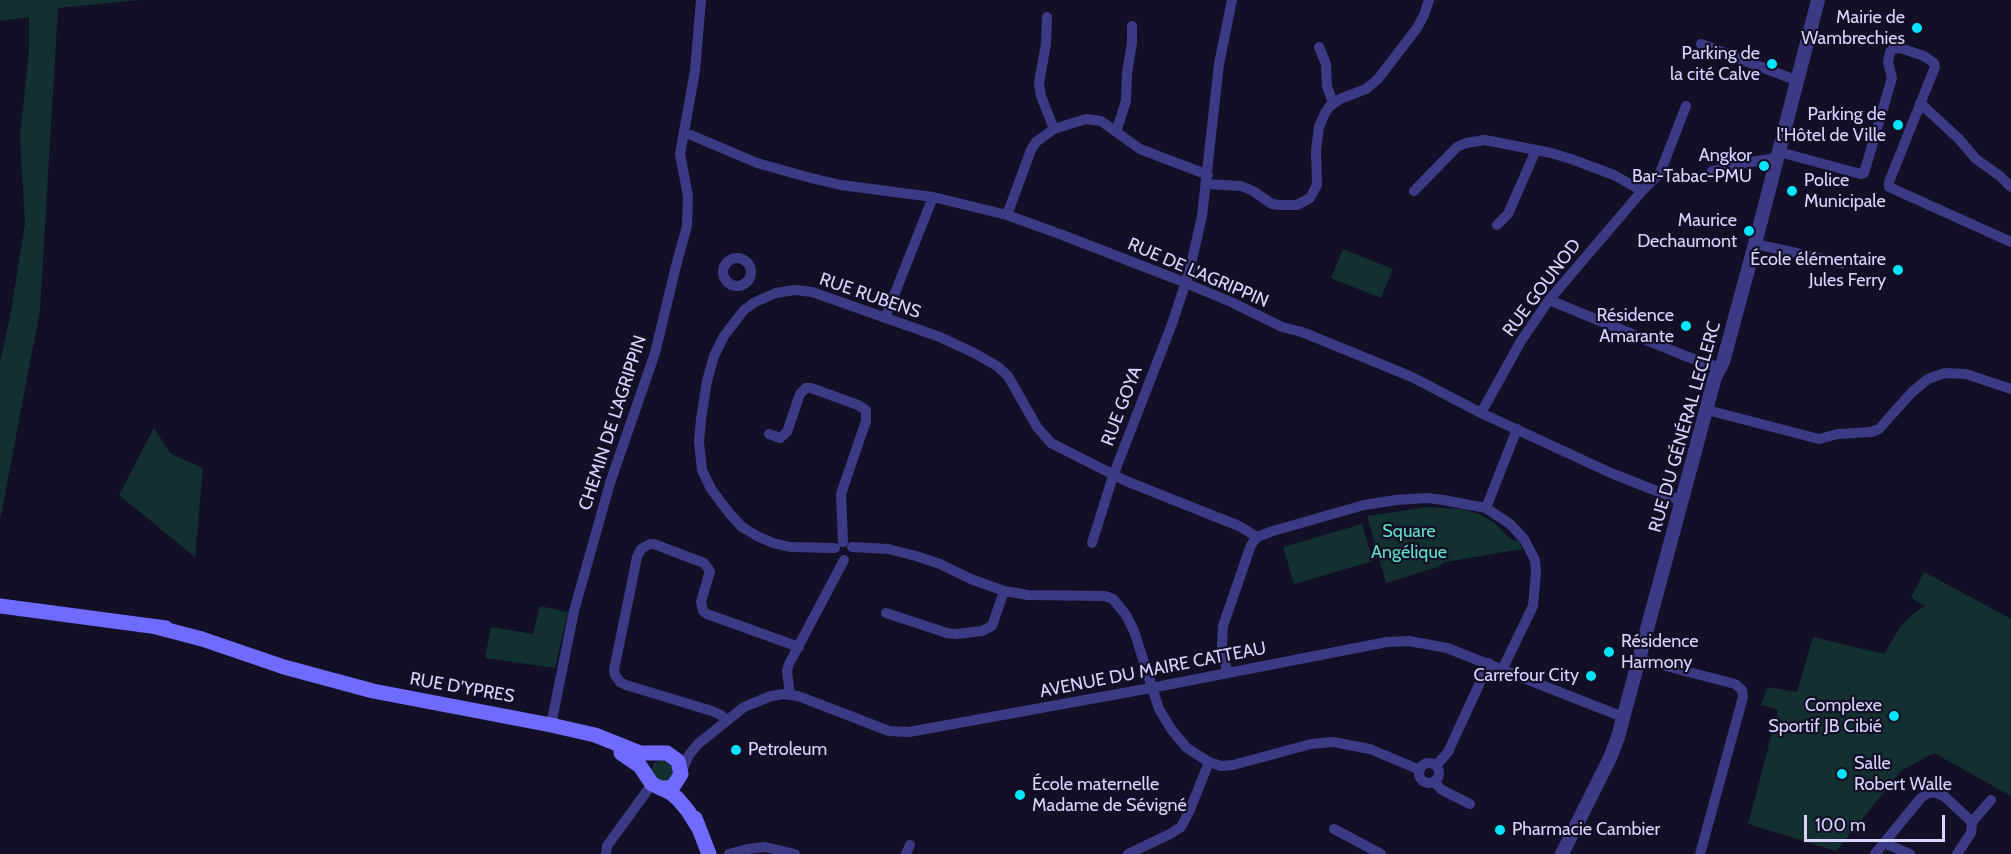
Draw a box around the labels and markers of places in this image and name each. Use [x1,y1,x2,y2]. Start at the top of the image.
place label: Mairie de Wambrechies [1801,7,1905,50]
marker: Mairie de Wambrechies [1910,21,1924,35]
place label: Parking de la cité Calve [1670,43,1760,86]
marker: Parking de la cité Calve [1765,57,1779,71]
place label: Parking de l'Hôtel de Ville [1777,104,1886,146]
marker: Parking de l'Hôtel de Ville [1891,118,1905,132]
place label: Angkor Bar-Tabac-PMU [1632,145,1752,188]
marker: Angkor Bar-Tabac-PMU [1757,159,1771,173]
place label: Police Municipale [1804,170,1886,213]
marker: Police Municipale [1785,184,1799,198]
place label: Maurice Dechaumont [1637,210,1737,252]
marker: Maurice Dechaumont [1742,224,1756,238]
place label: École élémentaire Jules Ferry [1750,249,1886,292]
marker: École élémentaire Jules Ferry [1891,263,1905,277]
place label: Résidence Amarante [1596,305,1674,348]
marker: Résidence Amarante [1679,319,1693,333]
place label: Résidence Harmony [1621,631,1699,674]
marker: Résidence Harmony [1602,645,1616,659]
place label: Carrefour City [1473,665,1579,687]
marker: Carrefour City [1584,669,1598,683]
place label: Complexe Sportif JB Cibié [1768,695,1882,738]
marker: Complexe Sportif JB Cibié [1887,709,1901,723]
place label: Petroleum [748,739,827,761]
marker: Petroleum [729,743,743,757]
place label: Salle Robert Walle [1854,753,1952,795]
marker: Salle Robert Walle [1835,767,1849,781]
place label: École maternelle Madame de Sévigné [1032,774,1187,816]
marker: École maternelle Madame de Sévigné [1013,788,1027,802]
place label: Pharmacie Cambier [1512,819,1660,841]
marker: Pharmacie Cambier [1493,823,1507,837]

